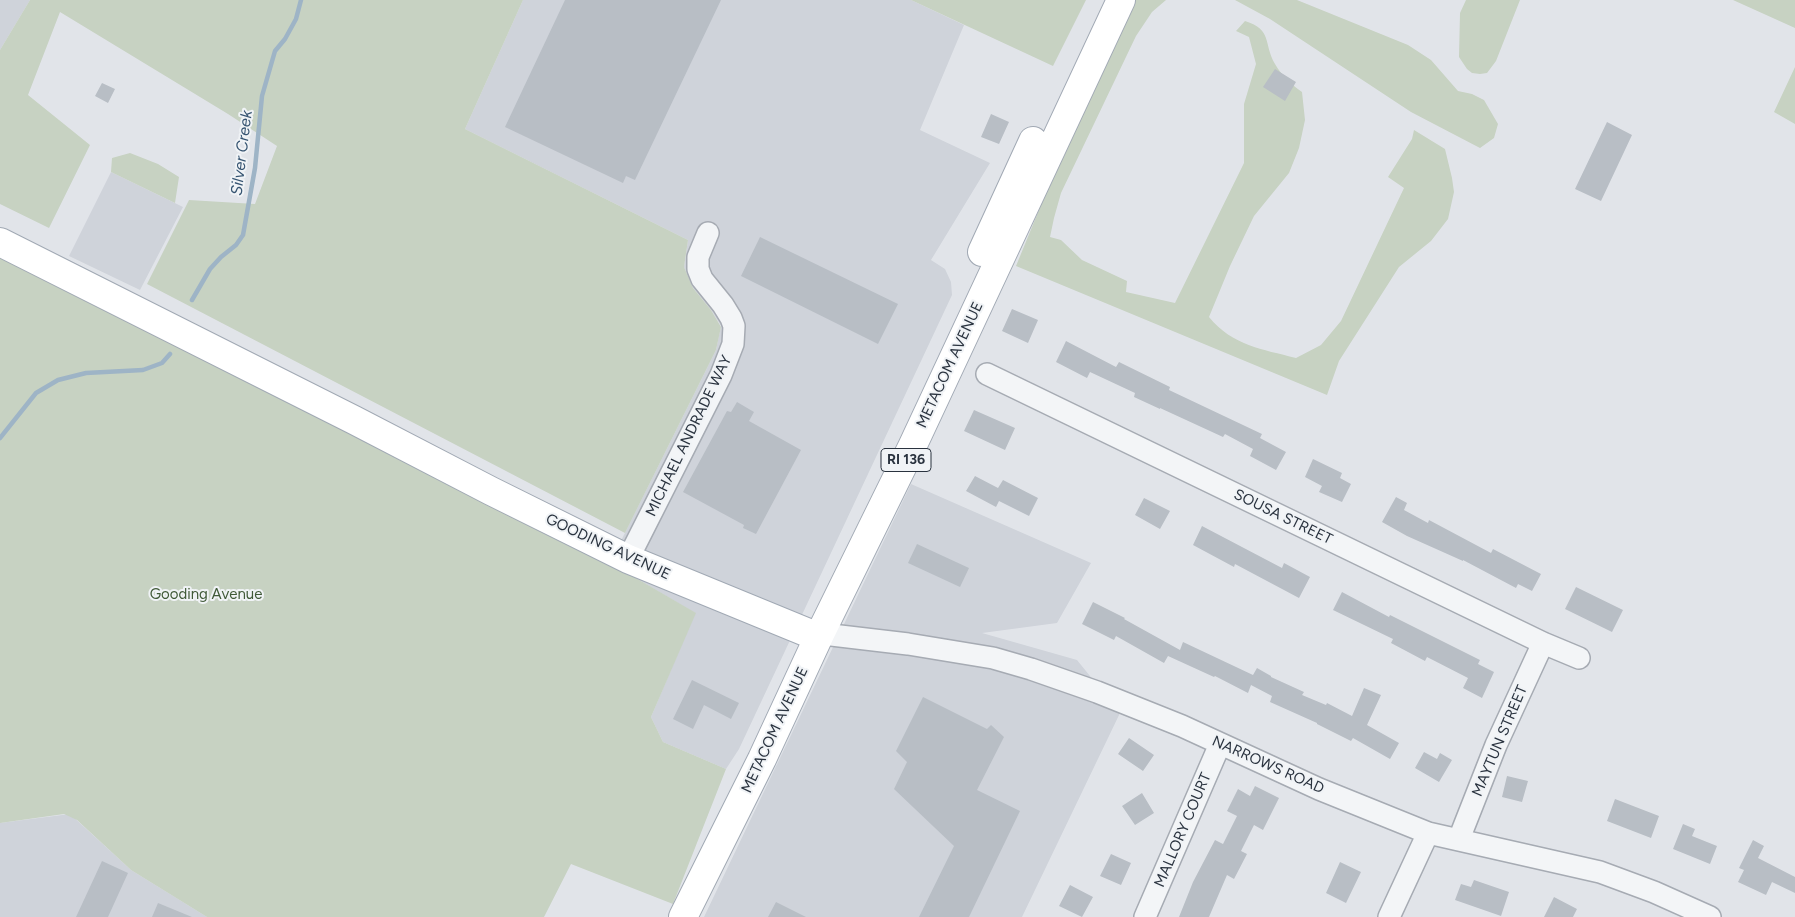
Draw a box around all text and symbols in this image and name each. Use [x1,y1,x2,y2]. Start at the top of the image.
water label: Silver Creek [227,109,257,197]
street label: METACOM AVENUE [913,299,987,431]
street label: MICHAEL ANDRADE WAY [642,353,736,519]
road number: RI 136 [881,448,931,472]
street label: SOUSA STREET [1231,485,1335,549]
street label: GOODING AVENUE [543,510,673,584]
park label: Gooding Avenue [150,586,262,604]
street label: METACOM AVENUE [738,664,812,796]
street label: MAYTUN STREET [1468,683,1532,799]
street label: NARROWS ROAD [1209,732,1327,798]
street label: MALLORY COURT [1151,770,1215,890]

